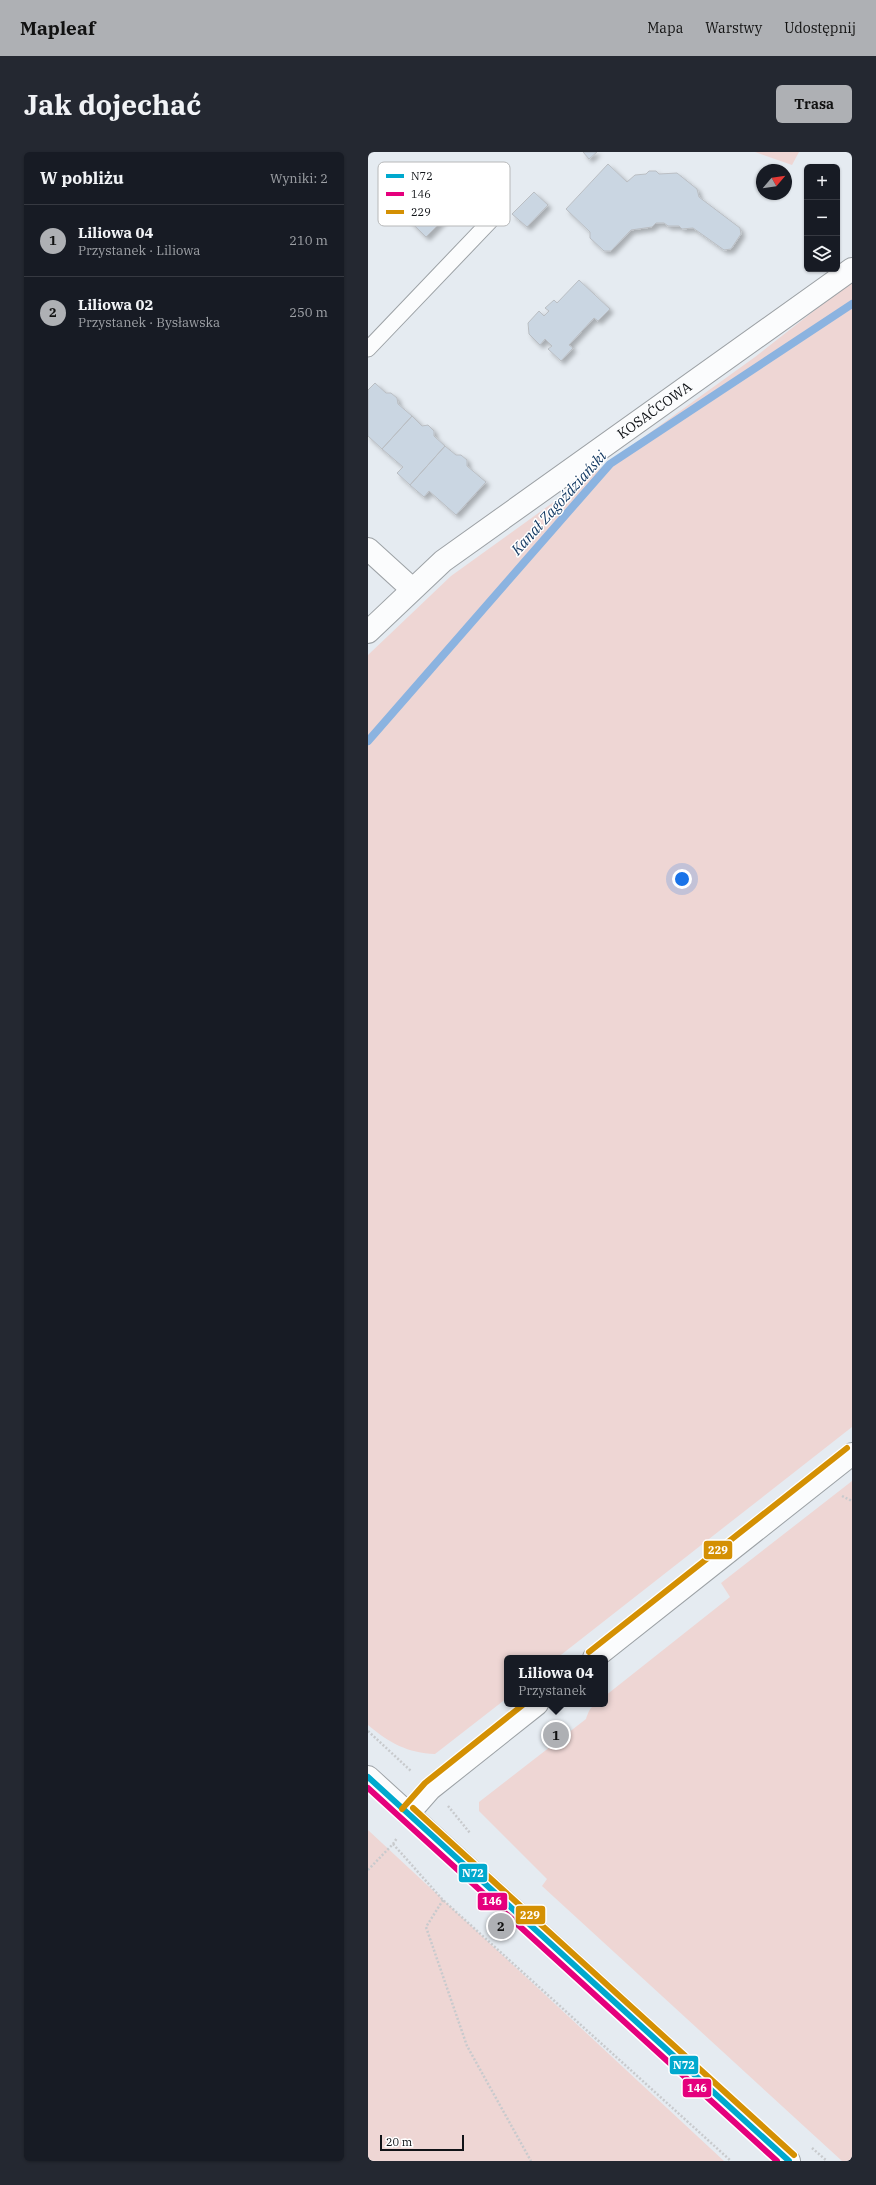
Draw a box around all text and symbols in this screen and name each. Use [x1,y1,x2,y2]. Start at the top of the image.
text: Mapleaf [20,16,95,40]
text: Mapa [647,19,683,37]
text: Warstwy [705,19,762,37]
text: Udostępnij [784,19,856,37]
button: Trasa [776,85,852,123]
text: Jak dojechać [24,86,201,123]
legend [378,162,510,226]
north arrow [756,164,792,200]
map controls [804,164,840,272]
button: + [804,164,840,200]
text: W pobliżu [40,167,124,189]
text: N72 [411,169,433,183]
text: Wyniki: 2 [270,170,328,187]
text: 146 [411,187,431,201]
button: − [804,200,840,236]
text: 229 [411,205,431,219]
text: Liliowa 04 [78,223,154,242]
text: 1 [49,232,57,249]
text: 210 m [289,232,328,249]
button: layers [804,236,840,272]
text: Przystanek · Liliowa [78,242,200,259]
text: Liliowa 02 [78,295,154,314]
text: 2 [49,304,57,321]
text: 250 m [289,304,328,321]
text: Przystanek · Bysławska [78,314,220,331]
street label: KOSAĆCOWA [614,377,695,443]
water label: Kanał Zagoździański [506,446,611,559]
your location [672,869,692,889]
line badge: 229 [703,1540,733,1560]
text: 229 [708,1543,728,1557]
popup [504,1655,608,1707]
text: Liliowa 04 [518,1663,594,1682]
text: Przystanek [518,1682,586,1699]
pin: 1 [543,1720,569,1750]
line badge: N72 [458,1863,488,1883]
text: N72 [462,1866,484,1880]
line badge: 146 [477,1892,508,1911]
text: 146 [482,1894,502,1908]
line badge: 229 [515,1905,546,1925]
text: 229 [520,1908,540,1922]
pin: 2 [488,1911,514,1941]
line badge: N72 [669,2055,699,2075]
text: N72 [673,2058,695,2072]
line badge: 146 [682,2078,712,2098]
text: 146 [687,2081,707,2095]
scale bar [380,2133,464,2152]
text: 20 m [386,2135,412,2149]

